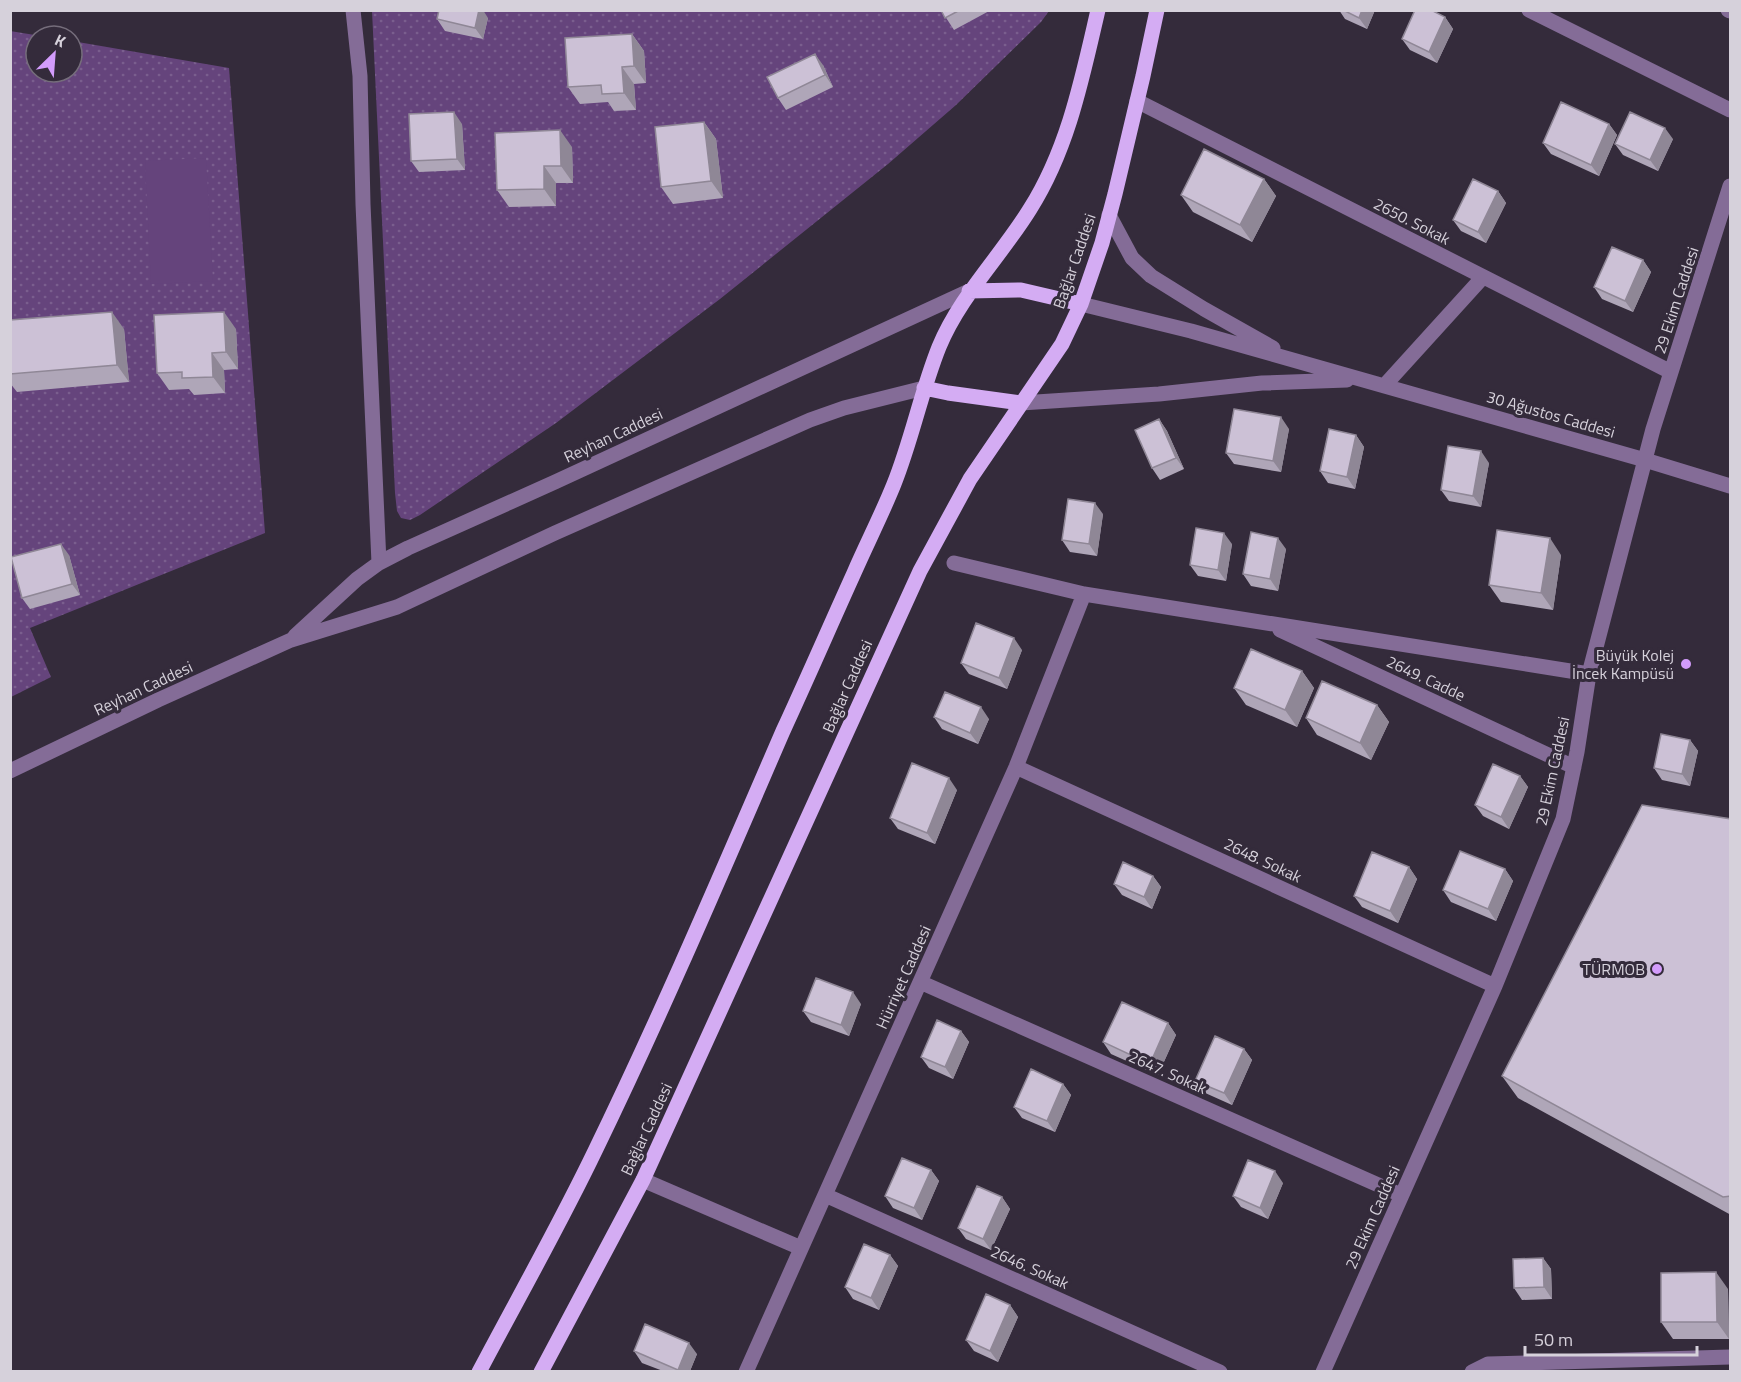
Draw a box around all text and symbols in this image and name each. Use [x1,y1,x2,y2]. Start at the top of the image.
north arrow [24,24,84,84]
text: K [51,28,70,53]
street label: 2650. Sokak [1369,191,1455,251]
street label: Bağlar Caddesi [1046,210,1102,312]
street label: 29 Ekim Caddesi [1647,243,1705,357]
street label: 30 Ağustos Caddesi [1484,384,1618,444]
street label: Reyhan Caddesi [560,402,666,468]
street label: Bağlar Caddesi [816,636,878,736]
place label: Büyük Kolej İncek Kampüsü [1572,643,1674,685]
street label: 2649. Cadde [1383,649,1469,707]
street label: Reyhan Caddesi [90,655,196,721]
marker: Büyük Kolej İncek Kampüsü [1679,657,1693,671]
street label: 29 Ekim Caddesi [1529,714,1575,828]
street label: 2648. Sokak [1220,832,1306,889]
street label: Hürriyet Caddesi [869,921,937,1033]
place label: TÜRMOB [1583,957,1645,981]
marker: TÜRMOB [1650,962,1664,976]
street label: 2647. Sokak [1125,1044,1211,1100]
street label: Bağlar Caddesi [614,1079,678,1179]
street label: 29 Ekim Caddesi [1338,1161,1406,1273]
street label: 2646. Sokak [987,1239,1073,1295]
scale bar [1525,1319,1698,1357]
text: 50 m [1534,1326,1573,1353]

